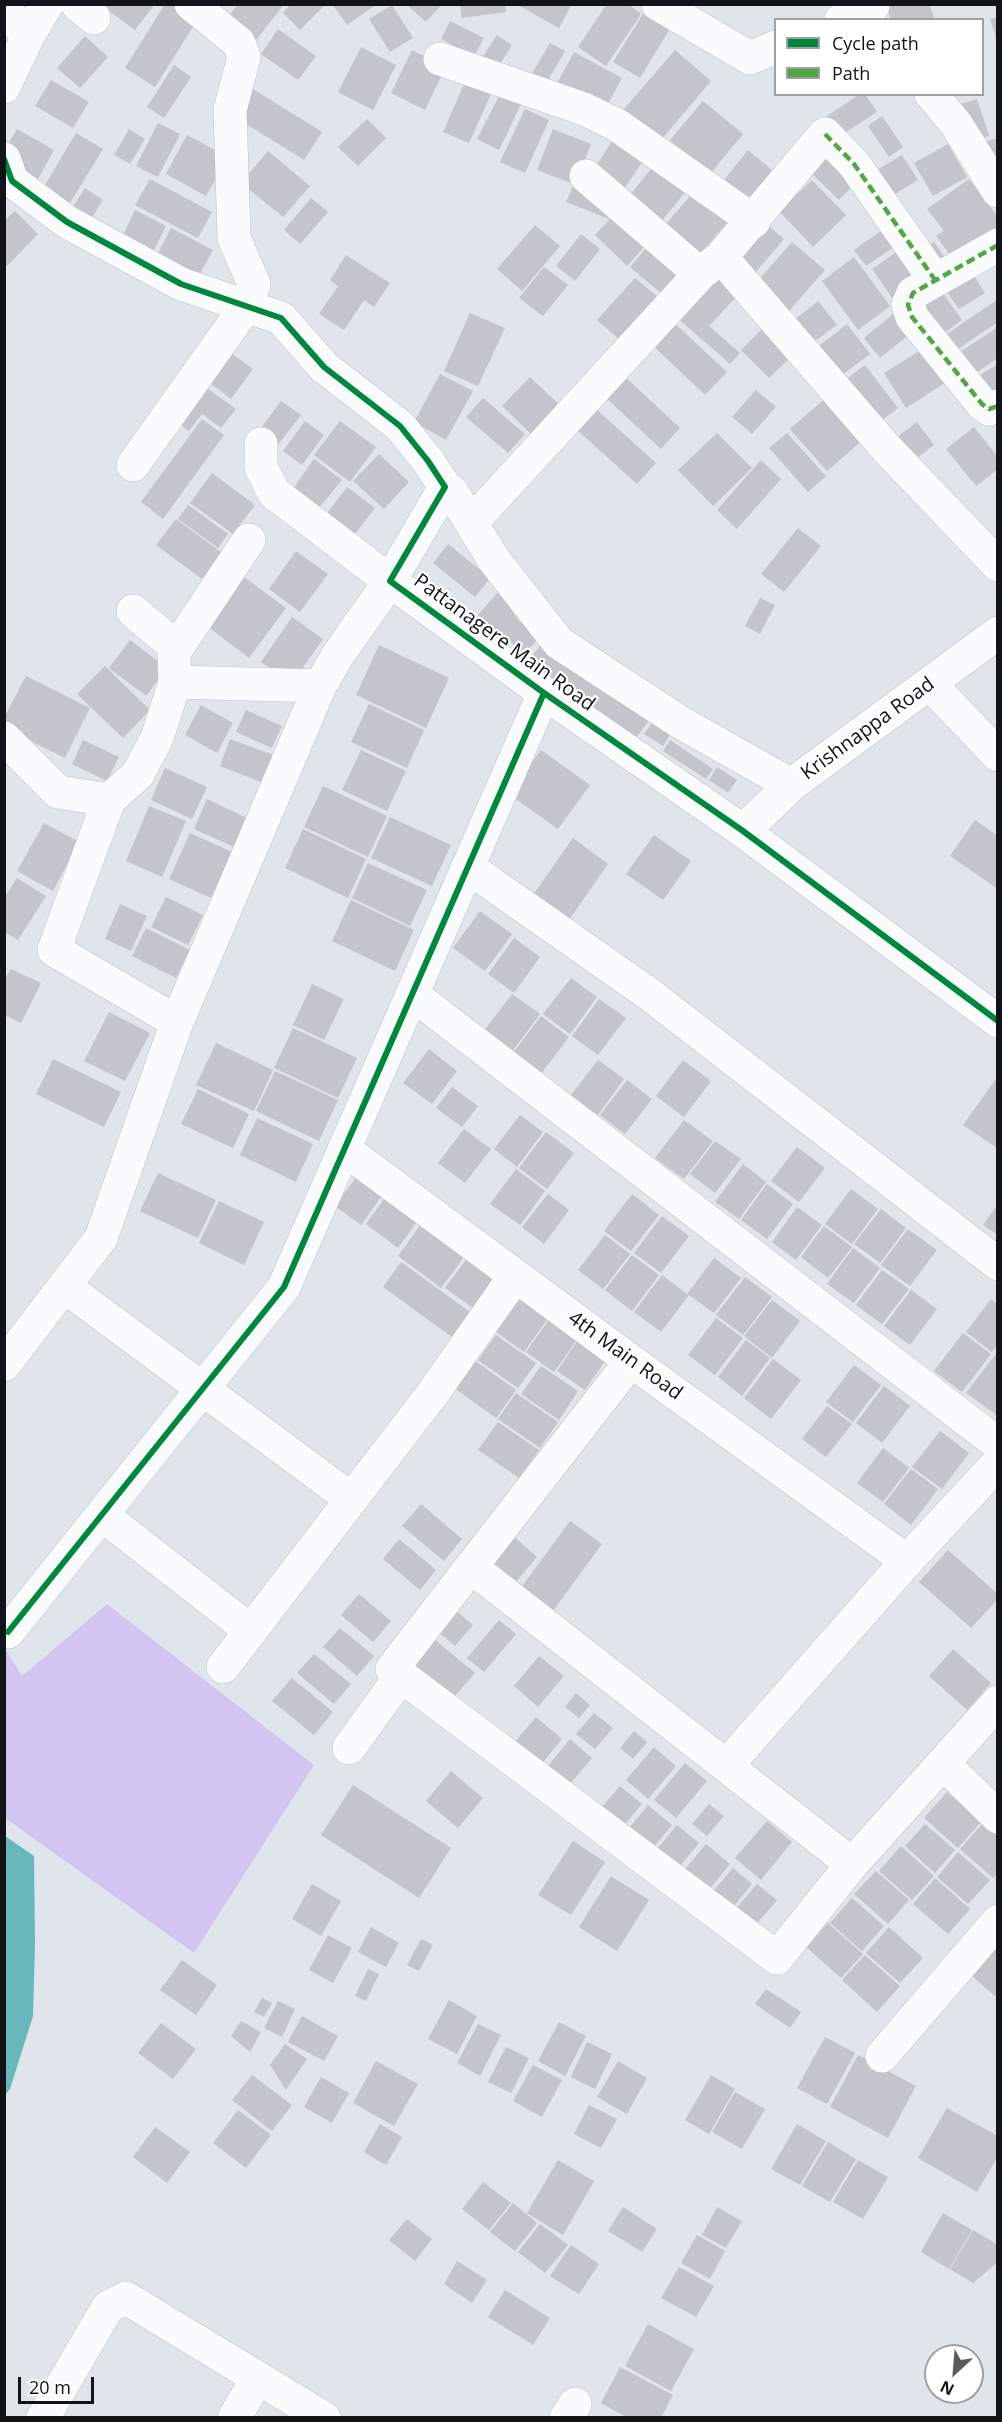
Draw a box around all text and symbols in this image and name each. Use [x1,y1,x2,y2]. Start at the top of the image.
legend [774,18,984,96]
text: Cycle path [832,31,919,55]
text: Path [832,61,870,85]
street label: Pattanagere Main Road [409,569,599,717]
street label: Krishnappa Road [797,673,939,785]
street label: 4th Main Road [563,1307,687,1405]
north arrow [924,2344,984,2404]
scale bar [21,2365,98,2403]
text: 20 m [29,2375,71,2399]
text: N [936,2376,958,2401]

